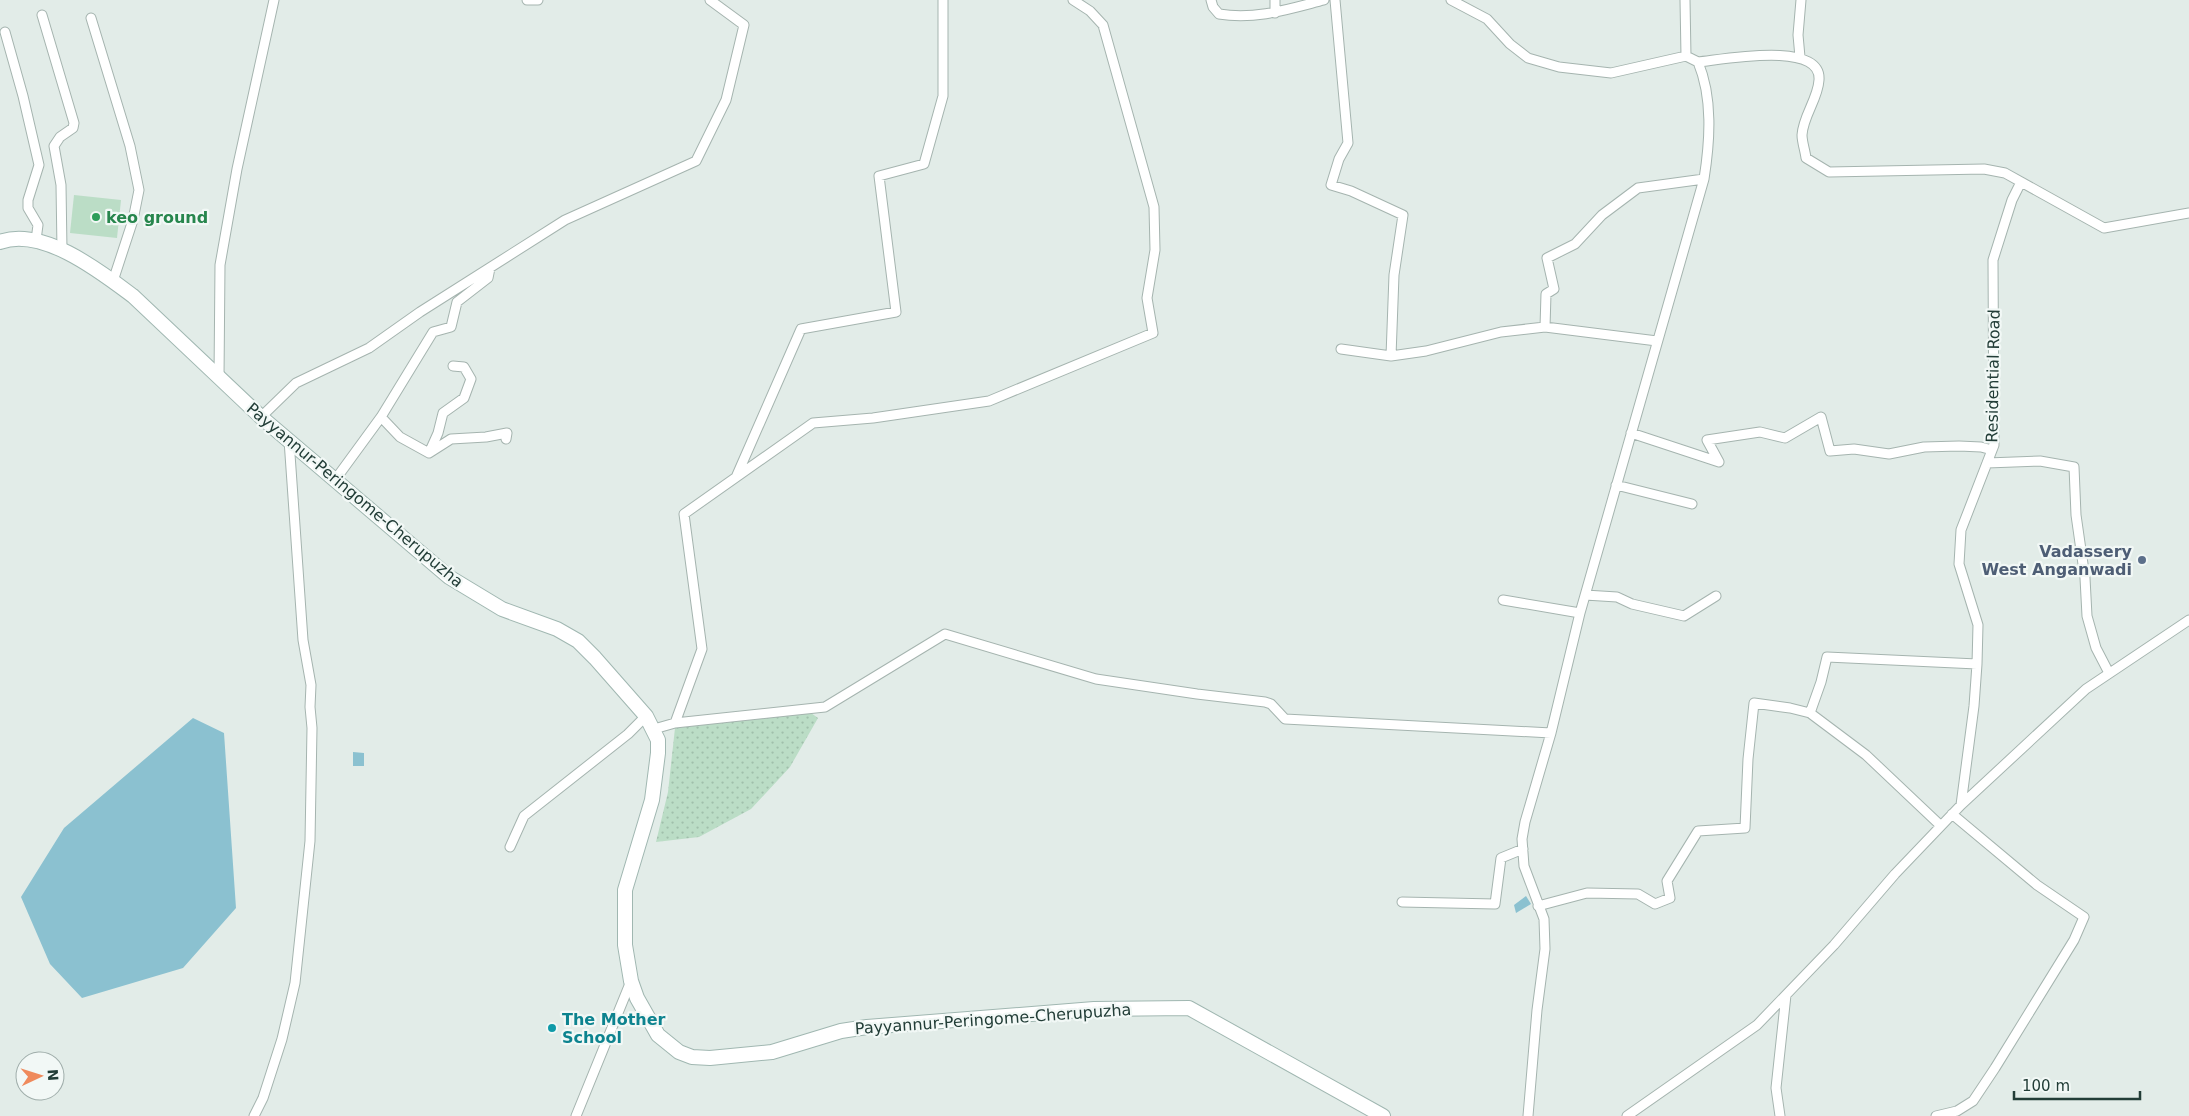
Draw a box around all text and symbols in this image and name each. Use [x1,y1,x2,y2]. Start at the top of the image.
place label: keo ground [106,208,208,227]
marker: keo ground [90,211,102,223]
street label: Residential Road [1982,309,2004,443]
street label: Payyannur-Peringome-Cherupuzha [243,399,467,591]
place label: Vadassery West Anganwadi [1981,542,2133,579]
marker: Vadassery West Anganwadi [2136,554,2148,566]
street label: Payyannur-Peringome-Cherupuzha [854,1000,1132,1038]
place label: The Mother School [562,1010,666,1047]
marker: The Mother School [546,1022,558,1034]
north arrow [15,1051,65,1101]
scale bar [2014,1068,2140,1100]
text: N [45,1069,61,1081]
text: 100 m [2022,1077,2070,1095]

